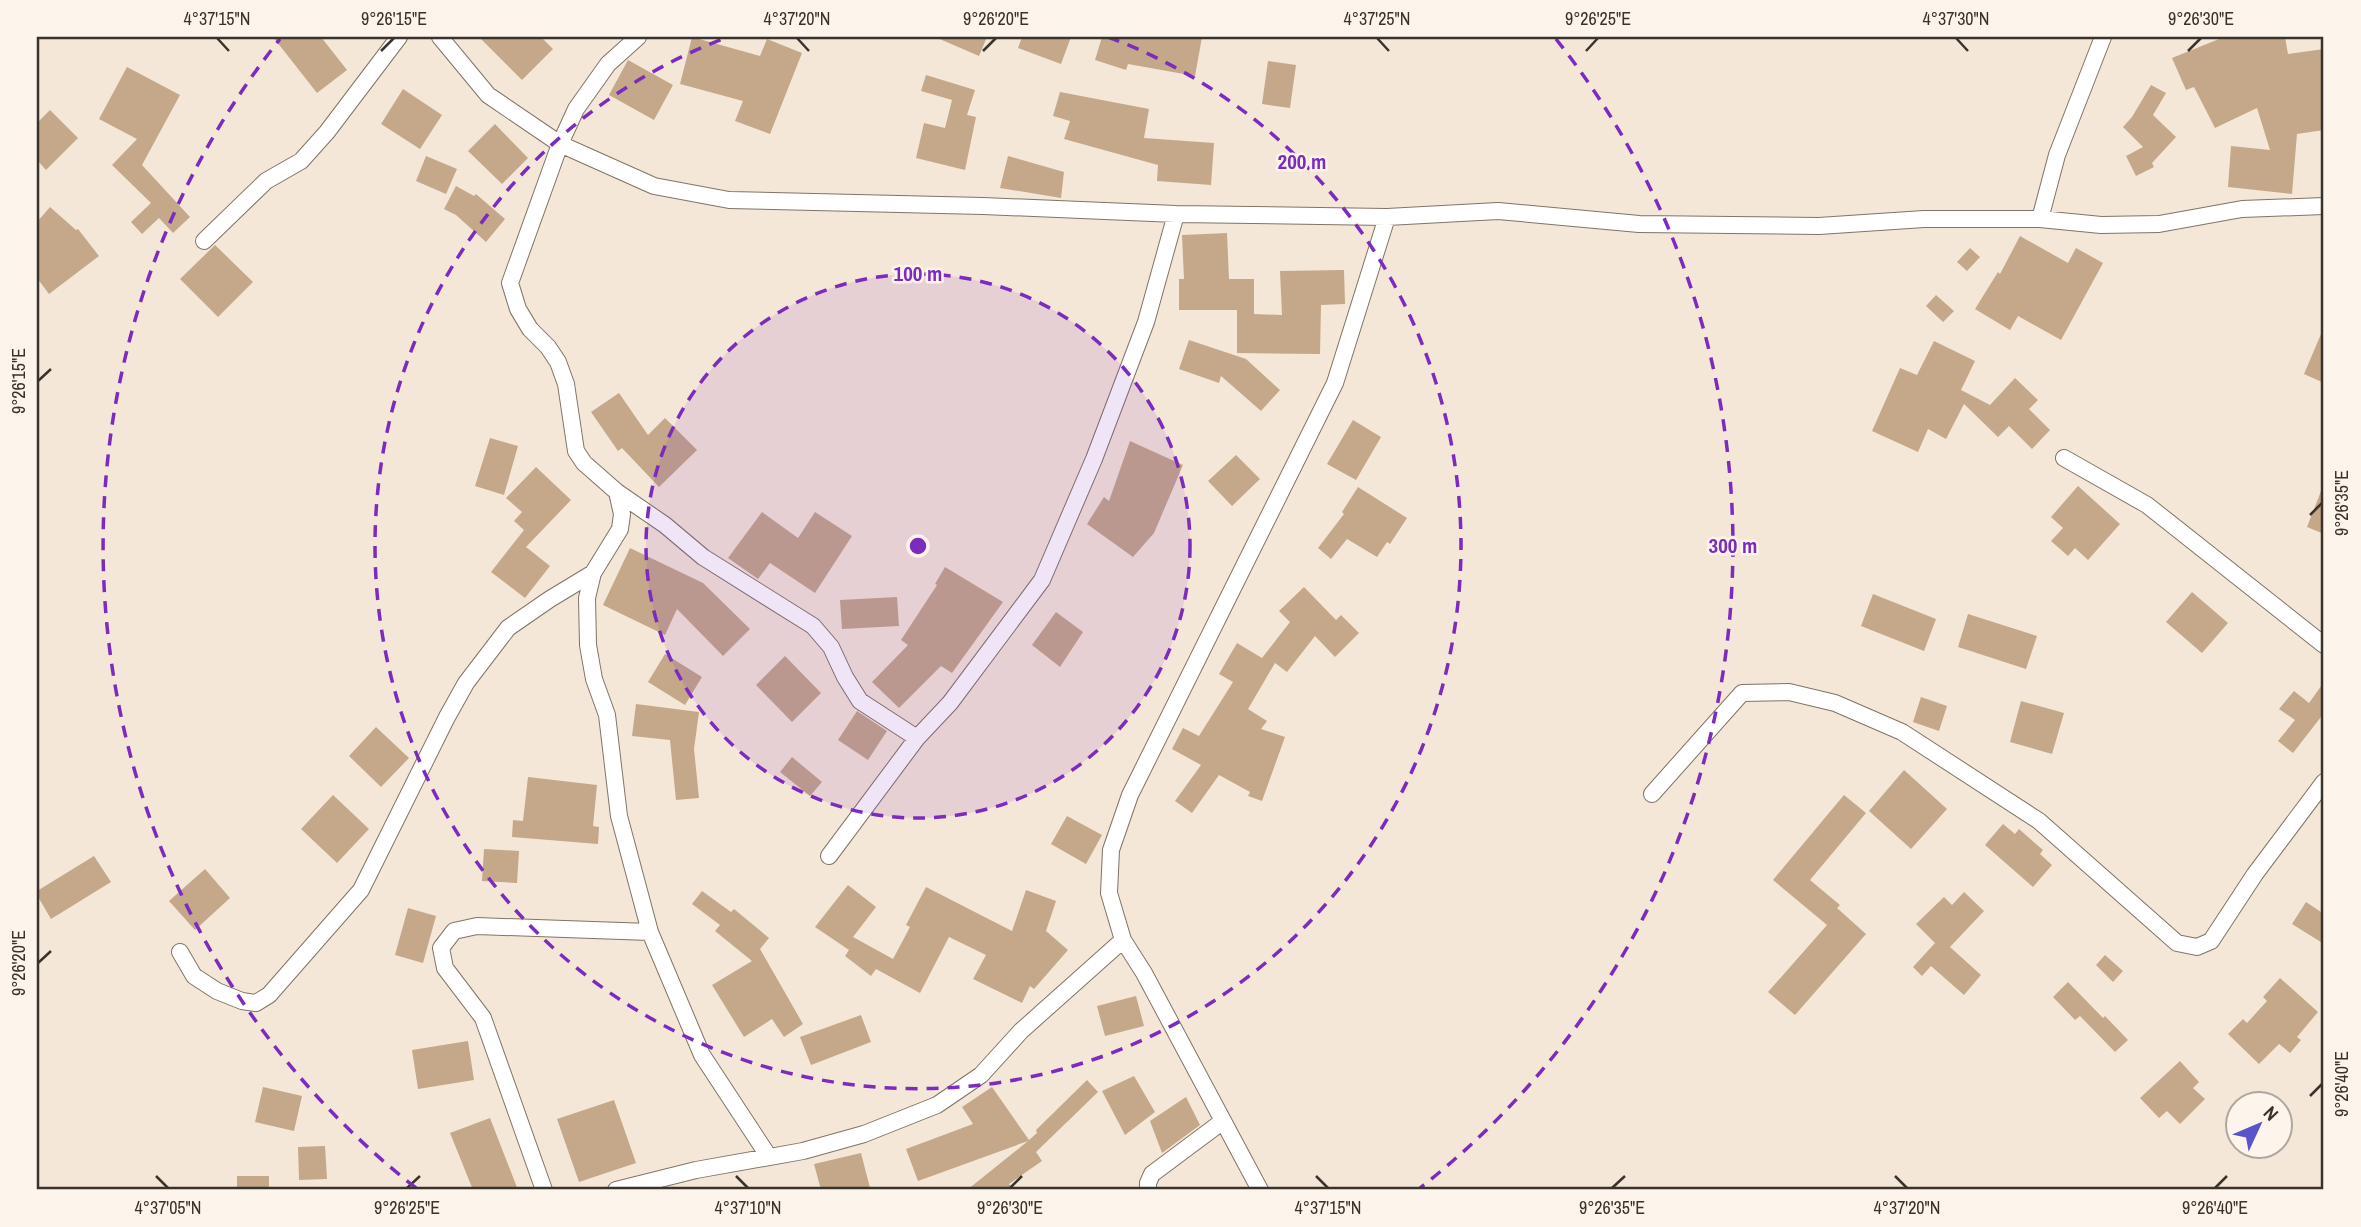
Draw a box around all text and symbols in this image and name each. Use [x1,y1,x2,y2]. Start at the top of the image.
text: 4°37'15"N [184,6,250,31]
text: 9°26'15"E [361,6,427,31]
text: 4°37'20"N [764,6,830,31]
text: 9°26'20"E [963,6,1029,31]
text: 4°37'25"N [1344,6,1410,31]
text: 9°26'25"E [1565,6,1631,31]
text: 4°37'30"N [1923,6,1989,31]
text: 9°26'30"E [2168,6,2234,31]
text: 200 m [1278,147,1326,176]
text: 100 m [894,259,942,288]
text: 9°26'15"E [6,348,31,414]
text: 9°26'35"E [2329,470,2354,536]
text: 300 m [1709,531,1757,560]
centre of rings [906,534,930,558]
text: 9°26'20"E [6,930,31,996]
text: 9°26'40"E [2329,1051,2354,1117]
north arrow [2224,1090,2294,1160]
text: N [2258,1100,2284,1126]
text: 4°37'05"N [135,1195,201,1220]
text: 9°26'25"E [374,1195,440,1220]
text: 4°37'10"N [715,1195,781,1220]
text: 9°26'30"E [977,1195,1043,1220]
text: 4°37'15"N [1295,1195,1361,1220]
text: 9°26'35"E [1579,1195,1645,1220]
text: 4°37'20"N [1874,1195,1940,1220]
text: 9°26'40"E [2182,1195,2248,1220]

